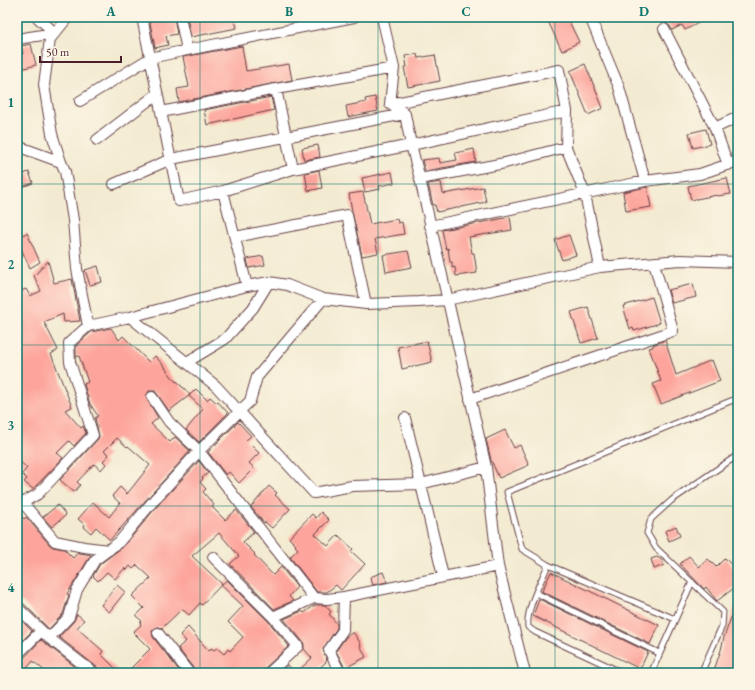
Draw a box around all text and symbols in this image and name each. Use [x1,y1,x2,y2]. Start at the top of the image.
text: A [105,3,116,20]
text: B [285,3,293,20]
text: C [461,3,471,20]
text: D [639,3,649,20]
scale bar [40,38,121,64]
text: 50 m [46,44,70,60]
text: 1 [8,94,15,111]
text: 2 [8,256,15,273]
text: 3 [8,417,15,434]
text: 4 [8,579,15,596]

